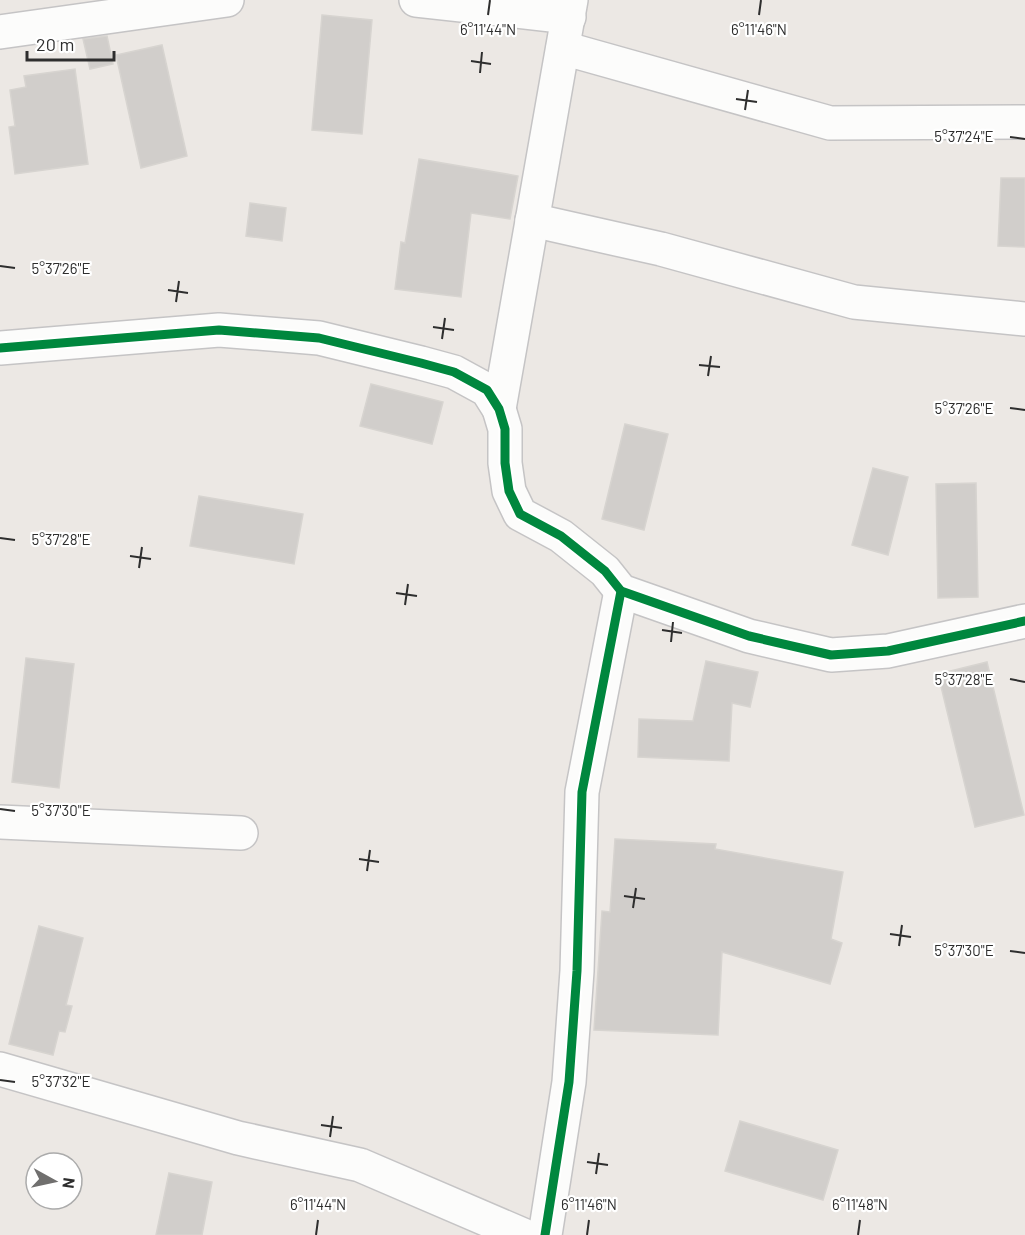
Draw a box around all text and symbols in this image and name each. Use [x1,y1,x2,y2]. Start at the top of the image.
text: 6°11'44"N [460,20,516,38]
text: 6°11'46"N [731,20,787,38]
scale bar [27,24,114,62]
text: 20 m [36,33,74,55]
text: 5°37'24"E [934,127,994,145]
text: 5°37'26"E [31,259,91,277]
text: 5°37'26"E [934,399,994,417]
text: 5°37'28"E [31,530,91,548]
text: 5°37'28"E [934,670,994,688]
text: 5°37'30"E [31,801,91,819]
text: 5°37'30"E [934,941,994,959]
text: 5°37'32"E [31,1072,91,1090]
north arrow [24,1151,84,1211]
text: N [59,1177,79,1190]
text: 6°11'44"N [290,1195,346,1213]
text: 6°11'46"N [561,1195,617,1213]
text: 6°11'48"N [832,1195,888,1213]

